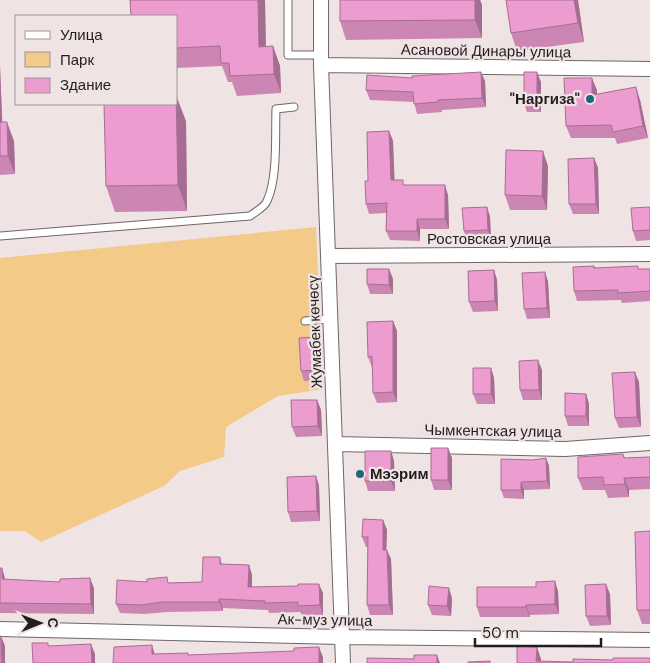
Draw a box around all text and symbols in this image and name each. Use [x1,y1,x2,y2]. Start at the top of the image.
legend [15,15,178,105]
text: Улица [60,25,103,45]
street label: Асановой Динары улица [401,40,572,62]
text: Парк [60,50,94,70]
text: Здание [60,75,111,95]
place label: "Наргиза" [510,89,580,109]
marker: "Наргиза" [584,93,596,105]
street label: Ростовская улица [427,229,552,249]
street label: Жумабек көчөсү [303,275,327,389]
street label: Чымкентская улица [424,420,562,442]
place label: Мээрим [370,464,429,484]
marker: Мээрим [354,468,366,480]
north arrow [15,598,65,648]
street label: Ак-муз улица [277,609,373,631]
scale bar [475,616,601,648]
text: С [44,618,62,628]
text: 50 m [482,623,519,643]

